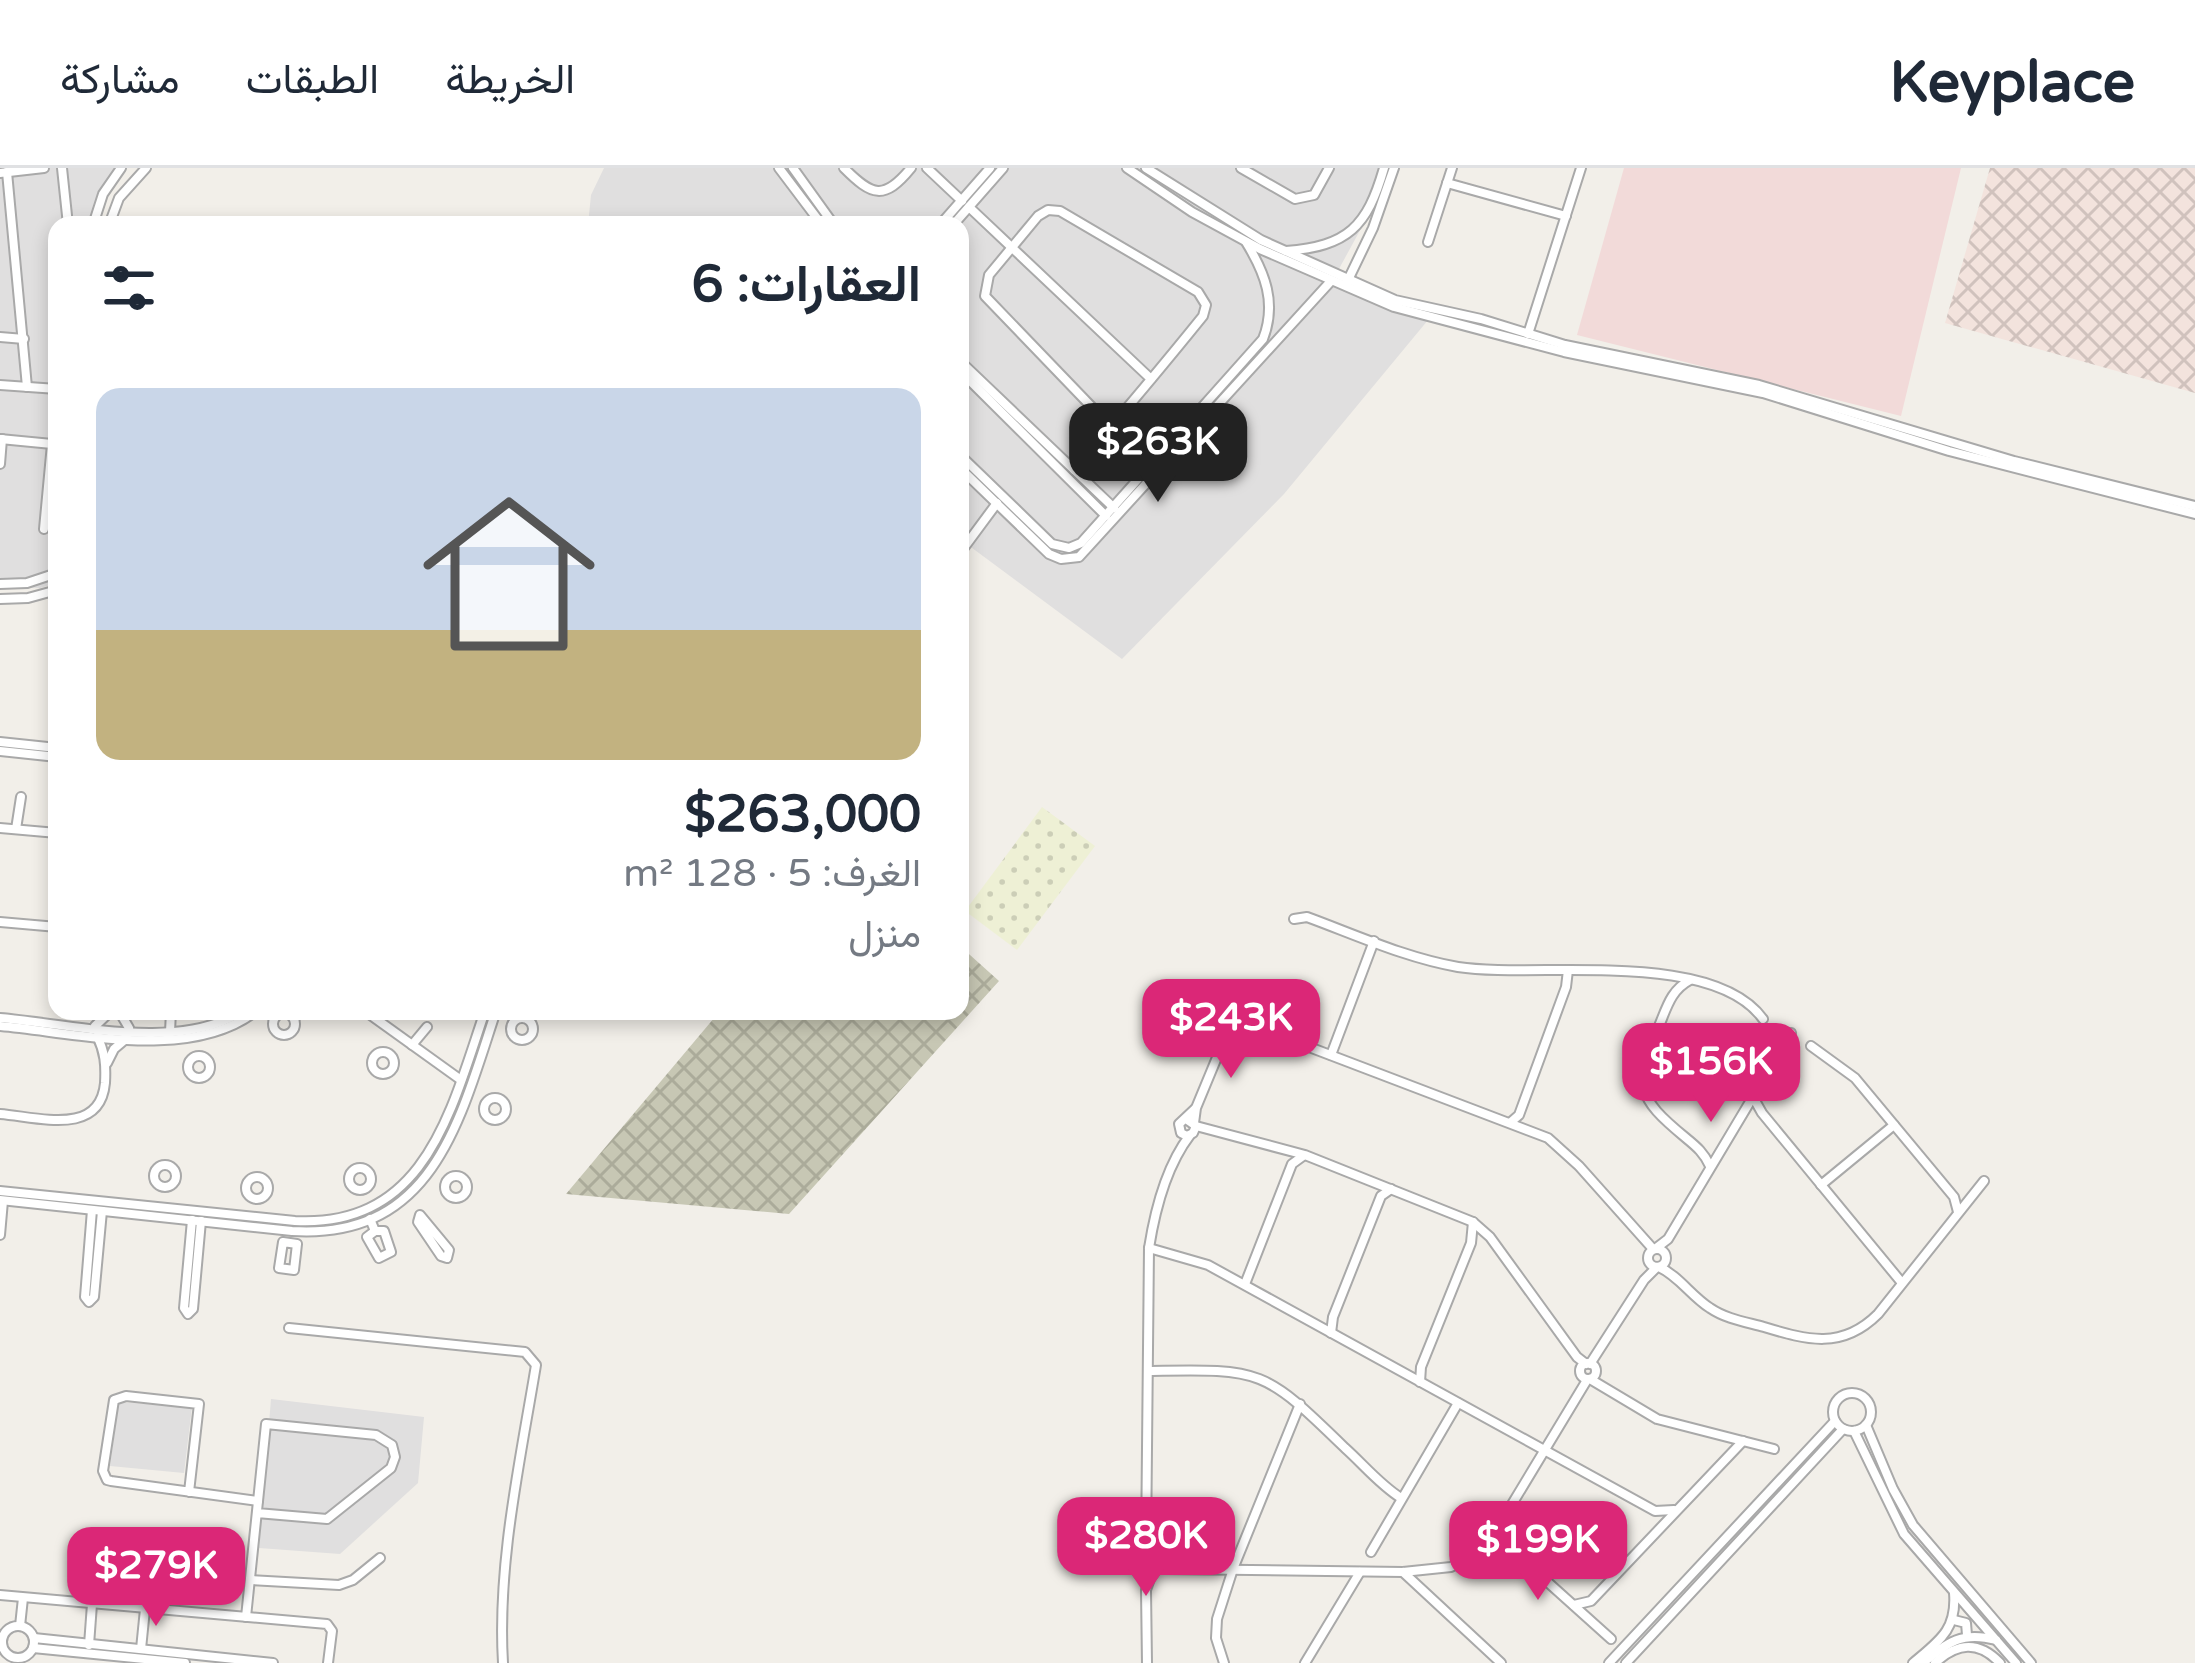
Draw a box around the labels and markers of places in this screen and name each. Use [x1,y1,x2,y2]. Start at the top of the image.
pin: $263K [1074,403,1242,505]
pin: $243K [1147,979,1315,1081]
pin: $156K [1627,1023,1795,1125]
pin: $280K [1062,1497,1230,1599]
pin: $199K [1454,1501,1622,1603]
pin: $279K [72,1527,240,1629]

